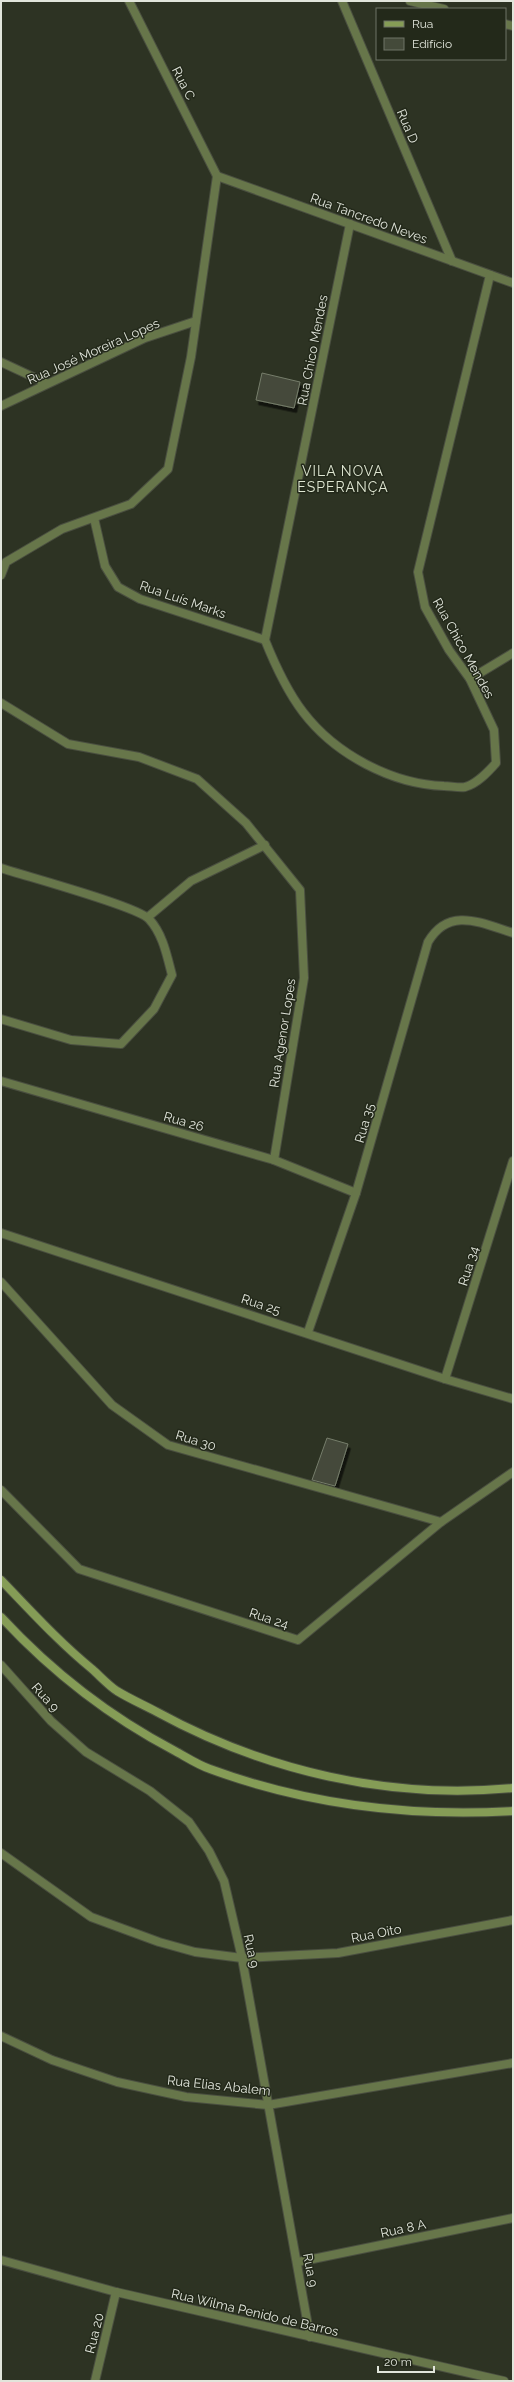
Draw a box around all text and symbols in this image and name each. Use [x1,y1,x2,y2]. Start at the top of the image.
legend [376,8,506,60]
text: Rua [412,17,433,31]
text: Edifício [412,37,452,51]
street label: Rua C [169,64,198,102]
street label: Rua D [394,107,421,146]
street label: Rua Tancredo Neves [308,190,429,247]
street label: Rua Chico Mendes [294,293,331,407]
street label: Rua José Moreira Lopes [25,315,162,387]
district label: VILA NOVA ESPERANÇA [297,463,389,495]
street label: Rua Luís Marks [138,578,228,621]
street label: Rua Chico Mendes [430,595,497,701]
street label: Rua Agenor Lopes [266,977,299,1089]
street label: Rua 35 [352,1102,377,1145]
street label: Rua 26 [162,1109,206,1134]
street label: Rua 34 [455,1245,482,1288]
street label: Rua 25 [239,1291,282,1318]
street label: Rua 30 [174,1427,218,1454]
street label: Rua 24 [247,1605,290,1632]
street label: Rua 9 [29,1680,63,1715]
street label: Rua Oito [350,1921,403,1946]
street label: Rua 9 [241,1933,262,1970]
street label: Rua Elias Abalem [166,2073,272,2098]
street label: Rua 8 A [379,2216,427,2241]
street label: Rua 9 [300,2252,321,2289]
street label: Rua Wilma Penido de Barros [170,2286,340,2339]
street label: Rua 20 [82,2311,107,2355]
scale bar [378,2348,434,2374]
text: 20 m [384,2355,412,2369]

